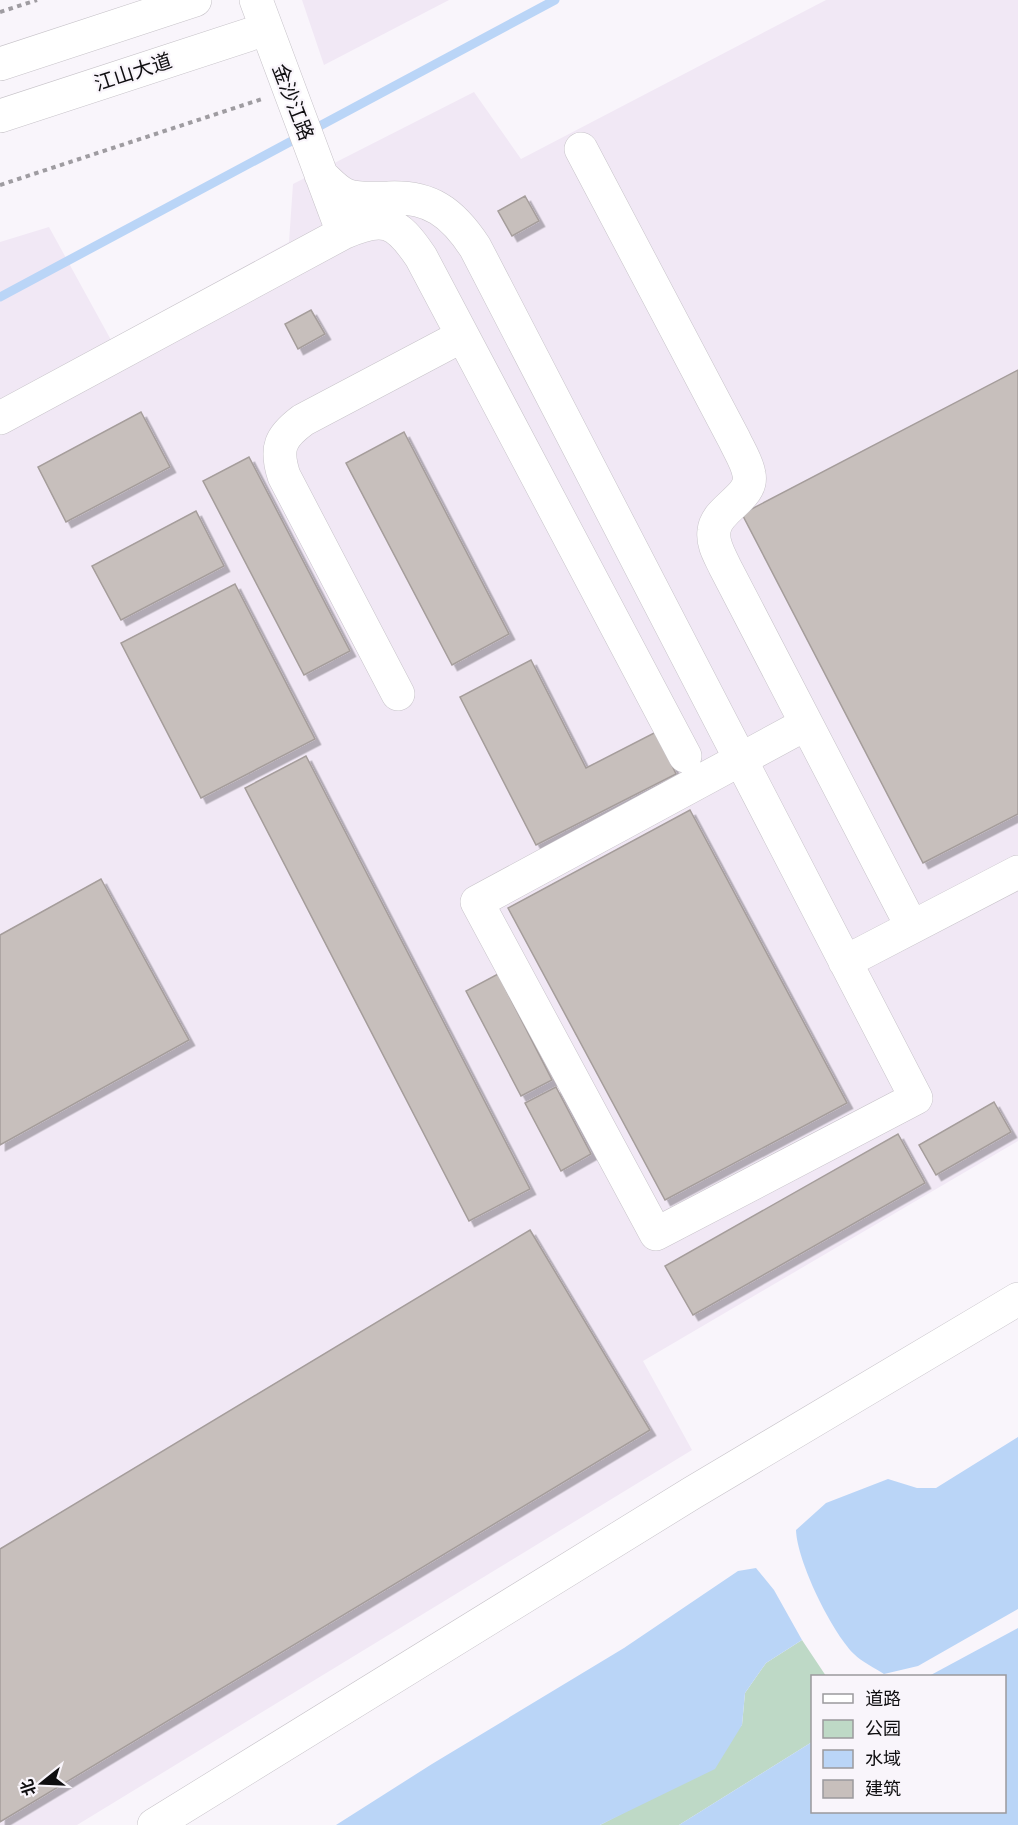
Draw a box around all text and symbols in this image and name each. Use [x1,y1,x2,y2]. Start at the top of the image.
street label: 江山大道 [92,49,175,97]
street label: 金沙江路 [267,61,318,144]
legend [811,1675,1006,1813]
text: 道路 [865,1688,901,1710]
text: 公园 [865,1718,901,1740]
text: 水域 [865,1748,901,1770]
north arrow [12,1753,72,1813]
text: 北 [17,1777,41,1798]
text: 建筑 [865,1778,901,1800]

